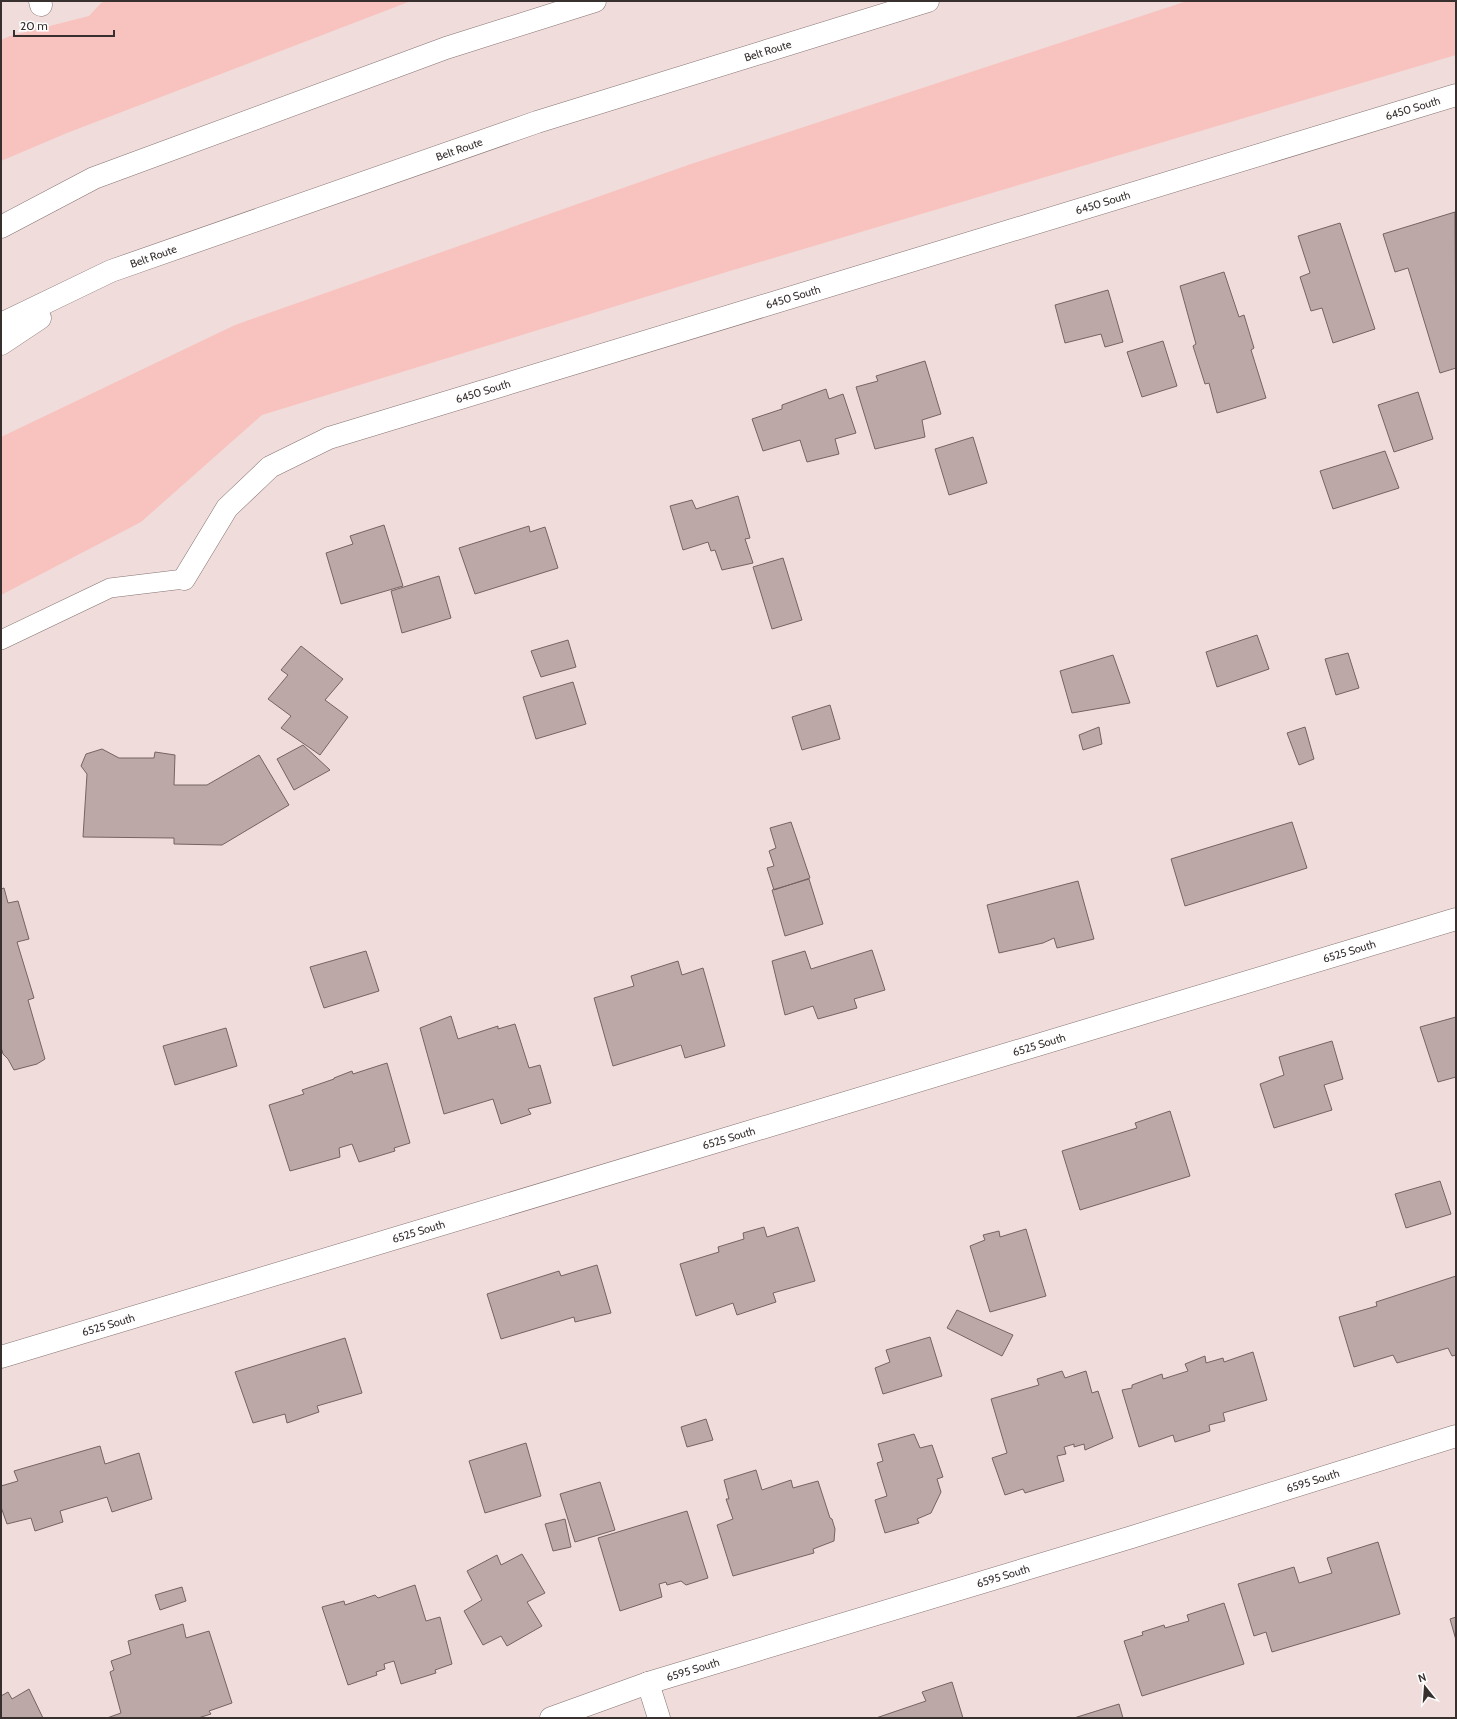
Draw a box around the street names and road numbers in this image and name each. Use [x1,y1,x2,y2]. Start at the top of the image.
street label: Belt Route [743,37,793,64]
street label: 6450 South [1384,93,1442,123]
street label: Belt Route [434,134,485,164]
street label: 6450 South [1074,188,1132,217]
street label: Belt Route [128,241,179,271]
street label: 6450 South [764,282,822,312]
street label: 6450 South [454,376,512,406]
street label: 6525 South [1321,937,1377,966]
street label: 6525 South [1011,1030,1067,1059]
street label: 6525 South [701,1123,757,1152]
street label: 6525 South [390,1217,447,1246]
street label: 6525 South [80,1310,136,1339]
street label: 6595 South [1284,1466,1341,1495]
street label: 6595 South [975,1561,1031,1591]
street label: 6595 South [665,1655,721,1684]

